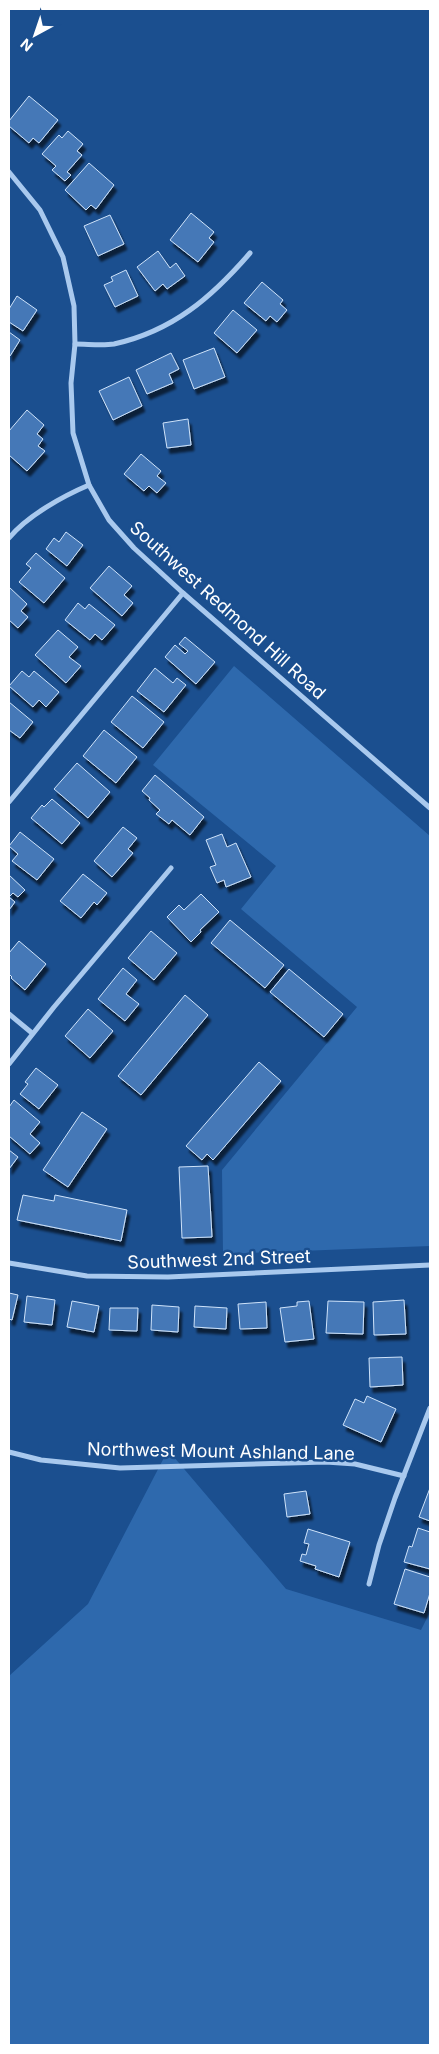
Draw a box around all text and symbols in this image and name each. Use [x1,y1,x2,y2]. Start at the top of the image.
north arrow [10,10,60,60]
text: N [17,35,36,55]
street label: Southwest Redmond Hill Road [126,517,330,703]
street label: Southwest 2nd Street [127,1245,311,1273]
street label: Northwest Mount Ashland Lane [87,1438,355,1464]

